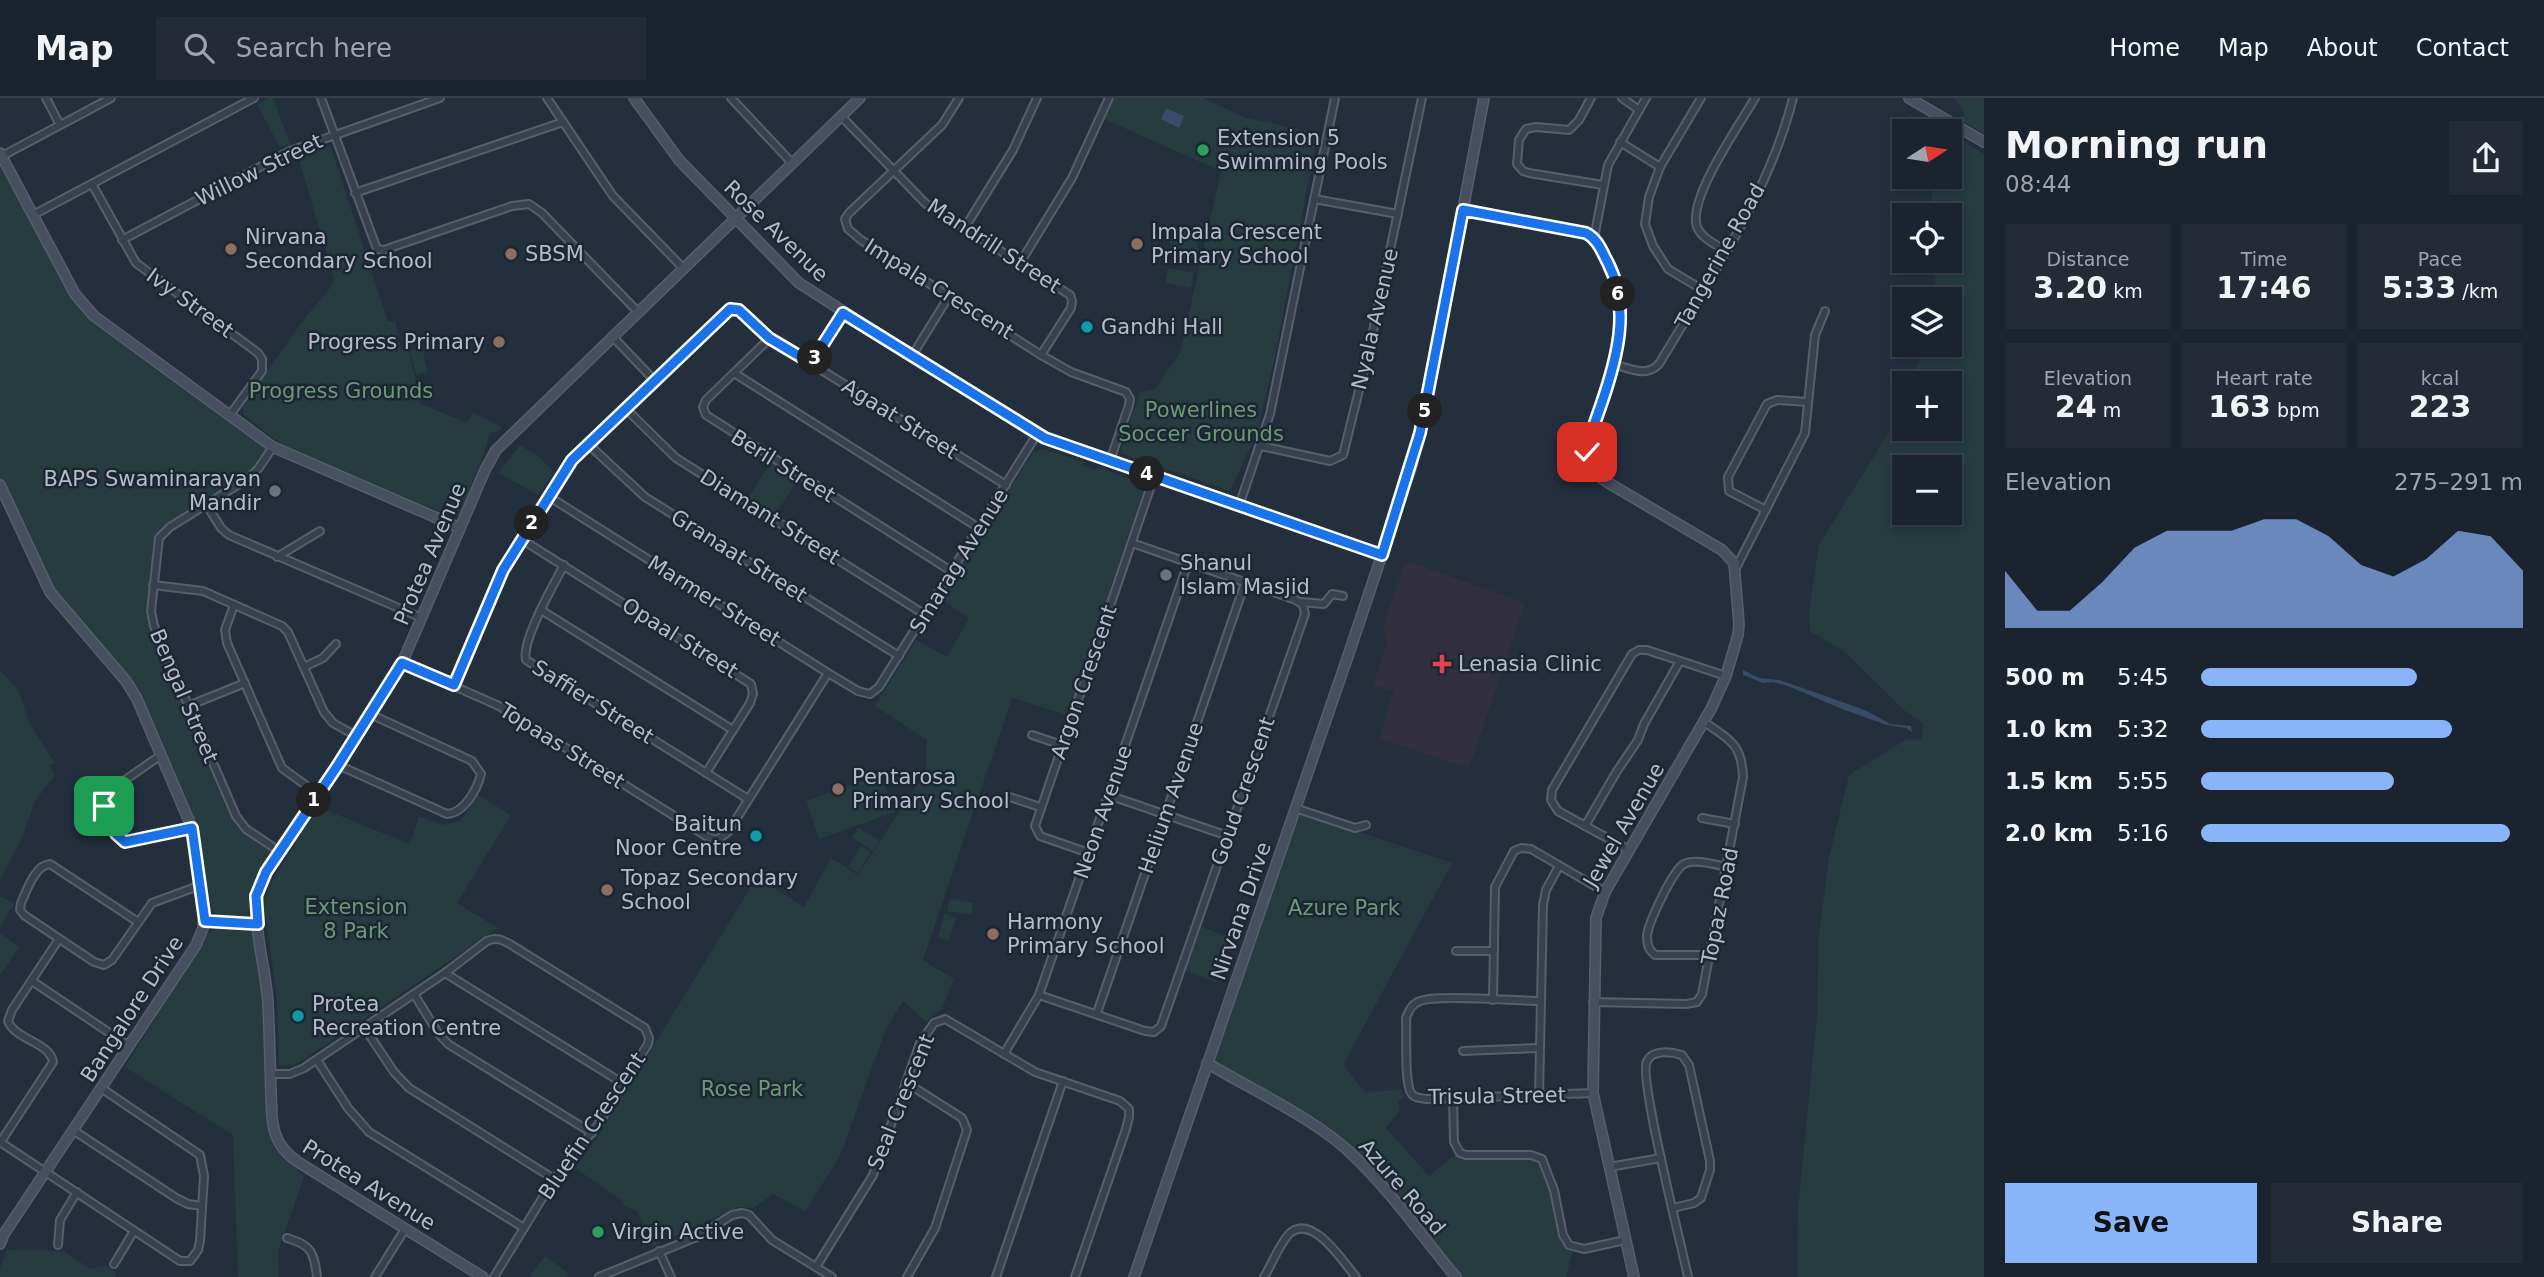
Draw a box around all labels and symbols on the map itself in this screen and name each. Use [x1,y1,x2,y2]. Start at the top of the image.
north arrow [1892,119,1962,189]
place label: Extension 5 Swimming Pools [1217,126,1388,174]
street label: Willow Street [192,129,326,211]
marker: Extension 5 Swimming Pools [1195,142,1211,158]
street label: Rose Avenue [719,175,833,287]
street label: Tangerine Road [1670,179,1770,333]
street label: Mandrill Street [923,194,1065,298]
place label: Impala Crescent Primary School [1151,220,1322,268]
place label: Nirvana Secondary School [245,225,433,273]
street label: Impala Crescent [860,234,1018,344]
marker: Impala Crescent Primary School [1129,236,1145,252]
marker: Nirvana Secondary School [223,241,239,257]
place label: SBSM [525,242,584,266]
marker: SBSM [503,246,519,262]
street label: Nyala Avenue [1347,246,1403,392]
street label: Ivy Street [142,263,238,343]
pin: 6 [1600,276,1636,312]
place label: Gandhi Hall [1101,315,1223,339]
marker: Gandhi Hall [1079,319,1095,335]
place label: Progress Primary [308,330,485,354]
marker: Progress Primary [491,334,507,350]
pin: 3 [798,341,832,376]
street label: Agaat Street [838,374,962,464]
park label: Progress Grounds [249,379,433,403]
pin: 5 [1408,394,1442,428]
park label: Powerlines Soccer Grounds [1118,398,1284,446]
pin [1557,422,1617,482]
street label: Beril Street [727,425,839,507]
pin: 4 [1130,456,1164,492]
street label: Diamant Street [696,464,844,570]
place label: BAPS Swaminarayan Mandir [44,467,261,515]
street label: Protea Avenue [389,479,471,629]
marker: BAPS Swaminarayan Mandir [267,483,283,499]
street label: Smarag Avenue [905,484,1013,638]
street label: Granaat Street [667,505,811,607]
pin: 2 [514,506,550,540]
street label: Marmer Street [643,551,785,651]
place label: Shanul Islam Masjid [1180,551,1310,599]
marker: Shanul Islam Masjid [1158,567,1174,583]
street label: Opaal Street [618,593,742,683]
street label: Argon Crescent [1046,602,1122,762]
street label: Bengal Street [145,625,223,767]
place label: Lenasia Clinic [1458,652,1602,676]
marker: Lenasia Clinic [1432,654,1452,674]
street label: Saffier Street [528,655,658,749]
street label: Topaas Street [494,698,629,794]
street label: Goud Crescent [1206,714,1280,868]
street label: Helium Avenue [1134,719,1208,877]
street label: Neon Avenue [1069,742,1137,882]
street label: Jewel Avenue [1578,758,1669,893]
place label: Pentarosa Primary School [852,765,1010,813]
pin [74,776,134,836]
marker: Pentarosa Primary School [830,781,846,797]
pin: 1 [296,782,332,818]
place label: Baitun Noor Centre [615,812,742,860]
marker: Baitun Noor Centre [748,828,764,844]
street label: Nirvana Drive [1206,839,1276,983]
street label: Topaz Road [1697,845,1743,968]
place label: Topaz Secondary School [620,866,798,914]
marker: Topaz Secondary School [599,882,615,898]
park label: Extension 8 Park [304,895,408,943]
park label: Azure Park [1288,896,1401,920]
place label: Harmony Primary School [1007,910,1165,958]
marker: Harmony Primary School [985,926,1001,942]
street label: Bangalore Drive [76,931,188,1087]
place label: Protea Recreation Centre [312,992,501,1040]
marker: Protea Recreation Centre [290,1008,306,1024]
street label: Seal Crescent [863,1031,939,1173]
street label: Bluefin Crescent [534,1048,650,1204]
park label: Rose Park [701,1077,804,1101]
street label: Trisula Street [1427,1083,1566,1109]
street label: Azure Road [1354,1134,1450,1240]
street label: Protea Avenue [298,1135,440,1235]
place label: Virgin Active [612,1220,744,1244]
marker: Virgin Active [590,1224,606,1240]

